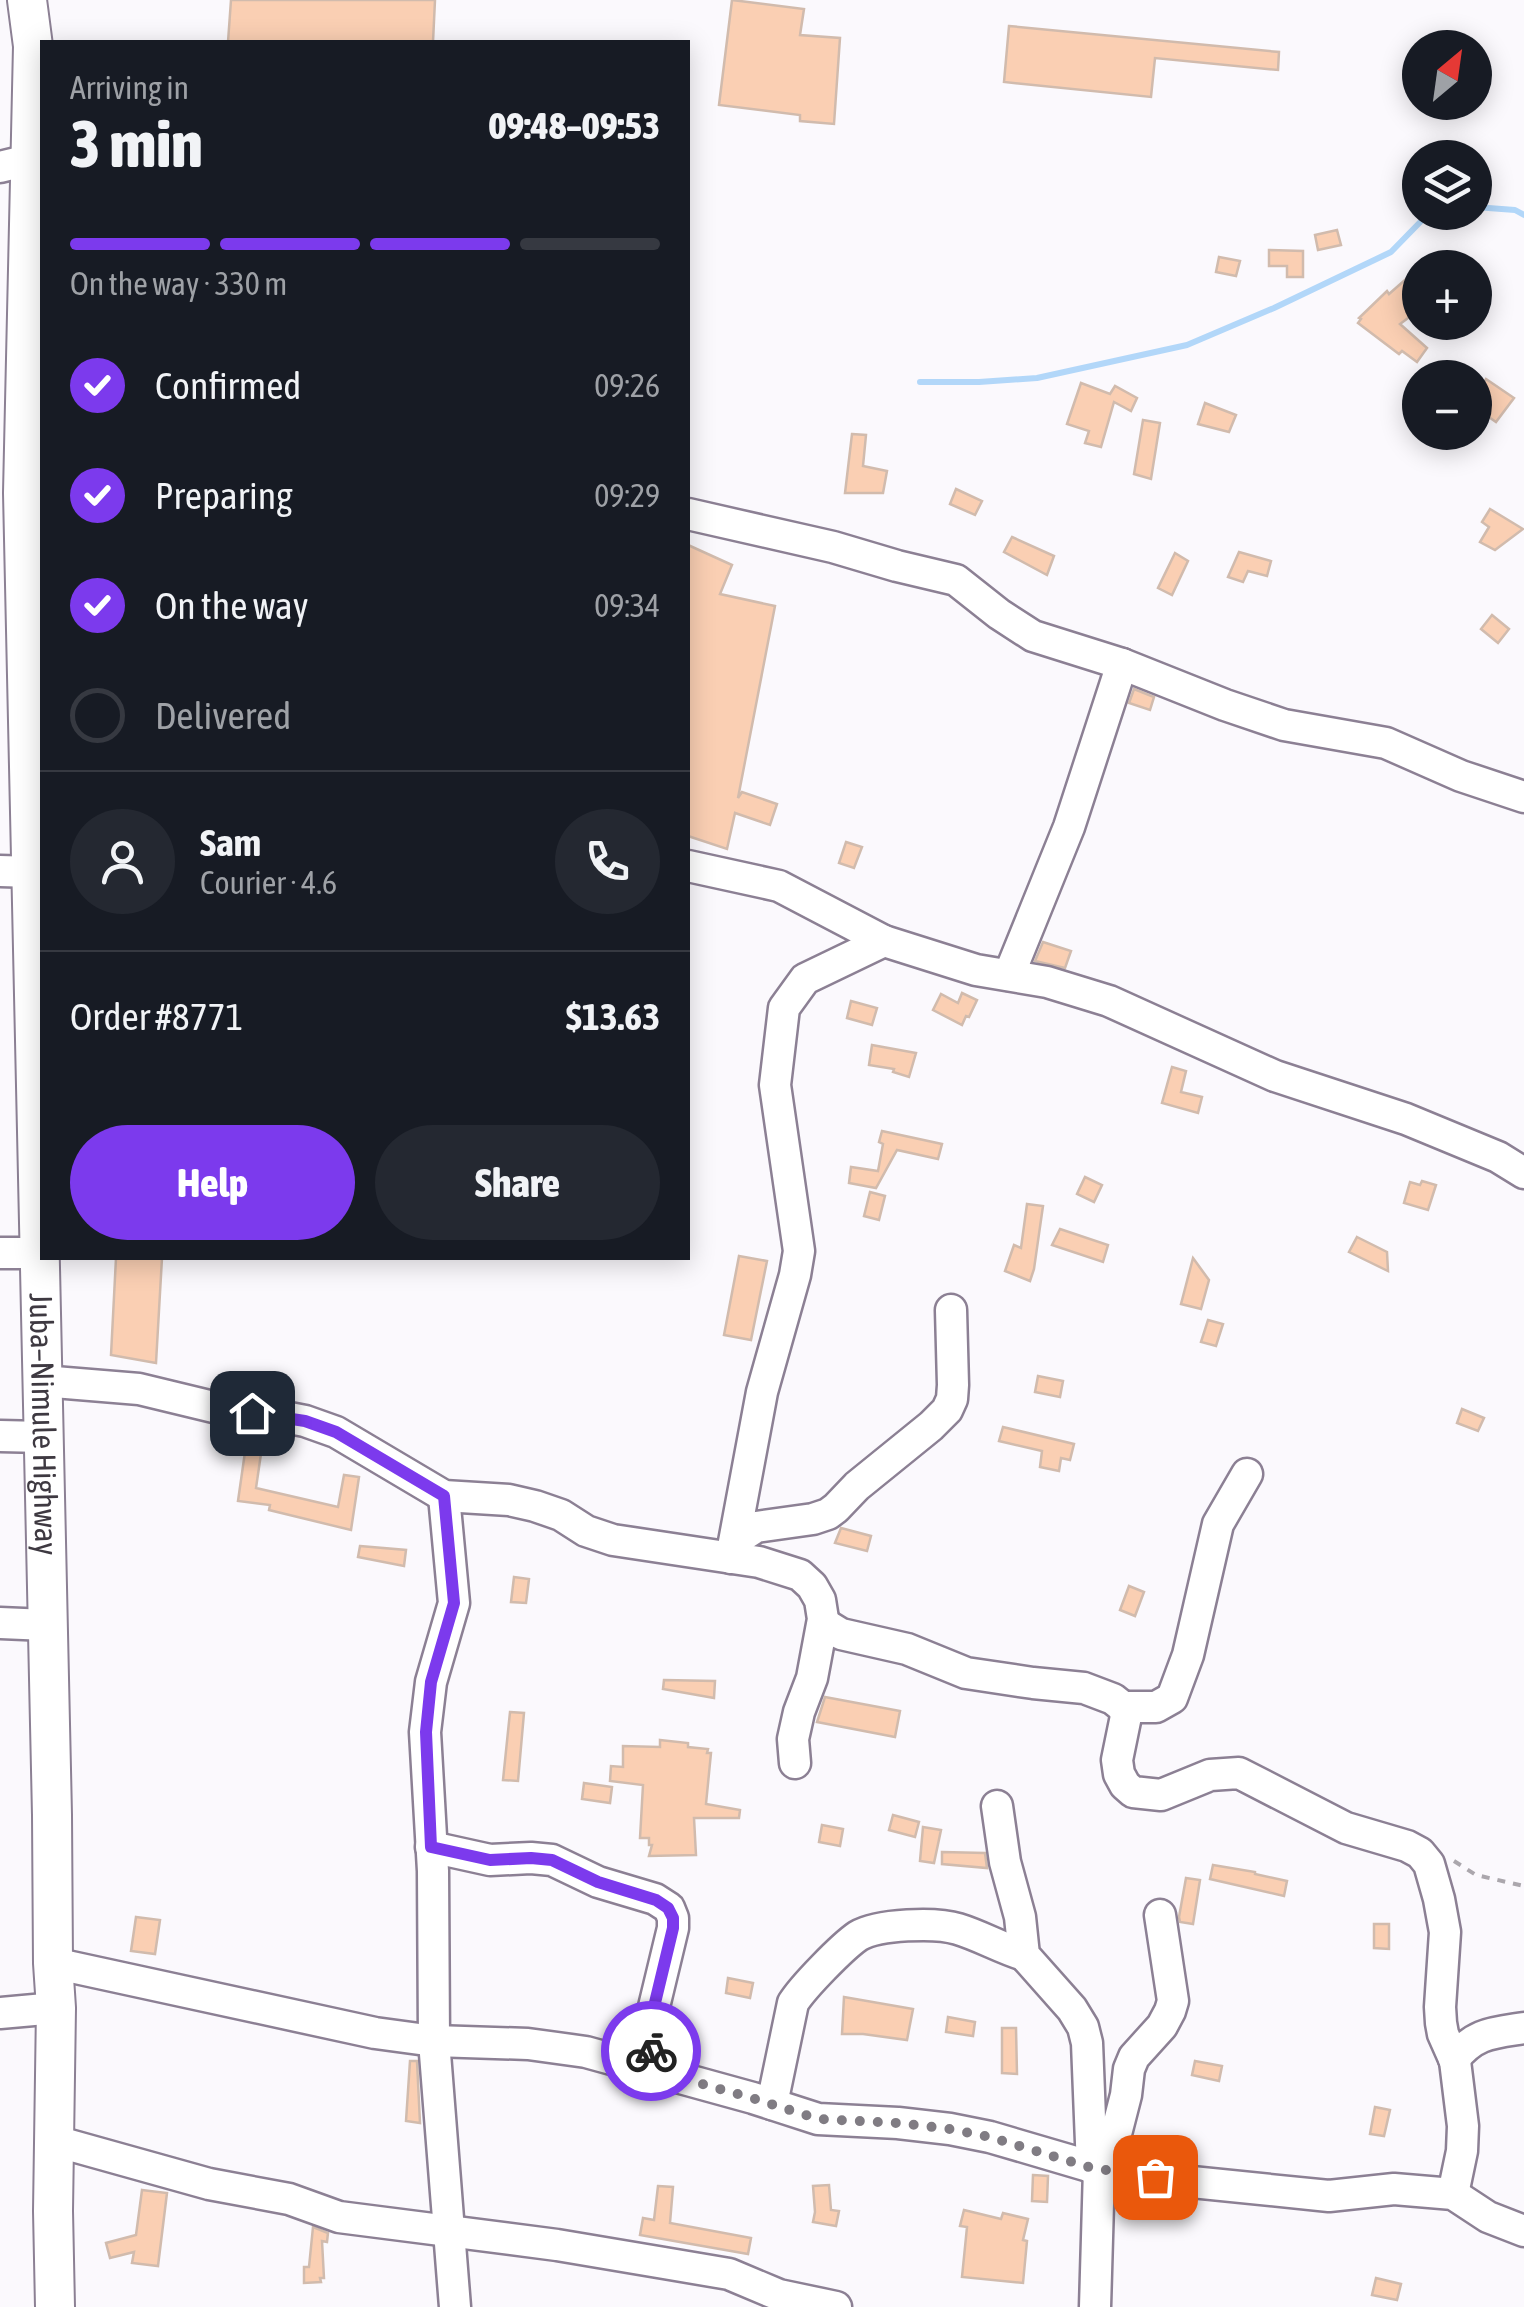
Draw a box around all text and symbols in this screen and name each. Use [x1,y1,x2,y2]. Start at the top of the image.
north arrow [1402,30,1492,120]
map controls [1402,30,1492,450]
text: Arriving in [70,69,189,106]
text: 09:48–09:53 [488,104,660,147]
text: 3 min [70,106,203,181]
button: layers [1402,140,1492,230]
button: + [1402,250,1492,340]
text: On the way · 330 m [70,265,287,302]
icon: check [70,358,125,413]
button: − [1402,360,1492,450]
text: Confirmed [155,364,301,407]
text: 09:26 [594,367,660,404]
icon: check [70,468,125,523]
text: Preparing [155,474,293,517]
text: 09:29 [594,477,660,514]
icon: check [70,578,125,633]
text: On the way [155,584,308,627]
text: 09:34 [594,587,660,624]
text: Delivered [155,694,291,737]
button: person [70,809,175,914]
button: phone [555,809,660,914]
text: Sam [200,821,261,864]
text: Courier · 4.6 [200,864,337,901]
text: Order #8771 [70,995,243,1038]
text: $13.63 [566,995,660,1038]
button: Help [70,1125,355,1240]
button: Share [375,1125,660,1240]
street label: Juba–Nimule Highway [23,1293,65,1556]
pin [210,1371,295,1456]
icon: home [225,1386,280,1441]
courier [601,2001,701,2101]
icon: bike [624,2024,679,2079]
pin [1113,2135,1198,2220]
icon: bag [1128,2150,1183,2205]

